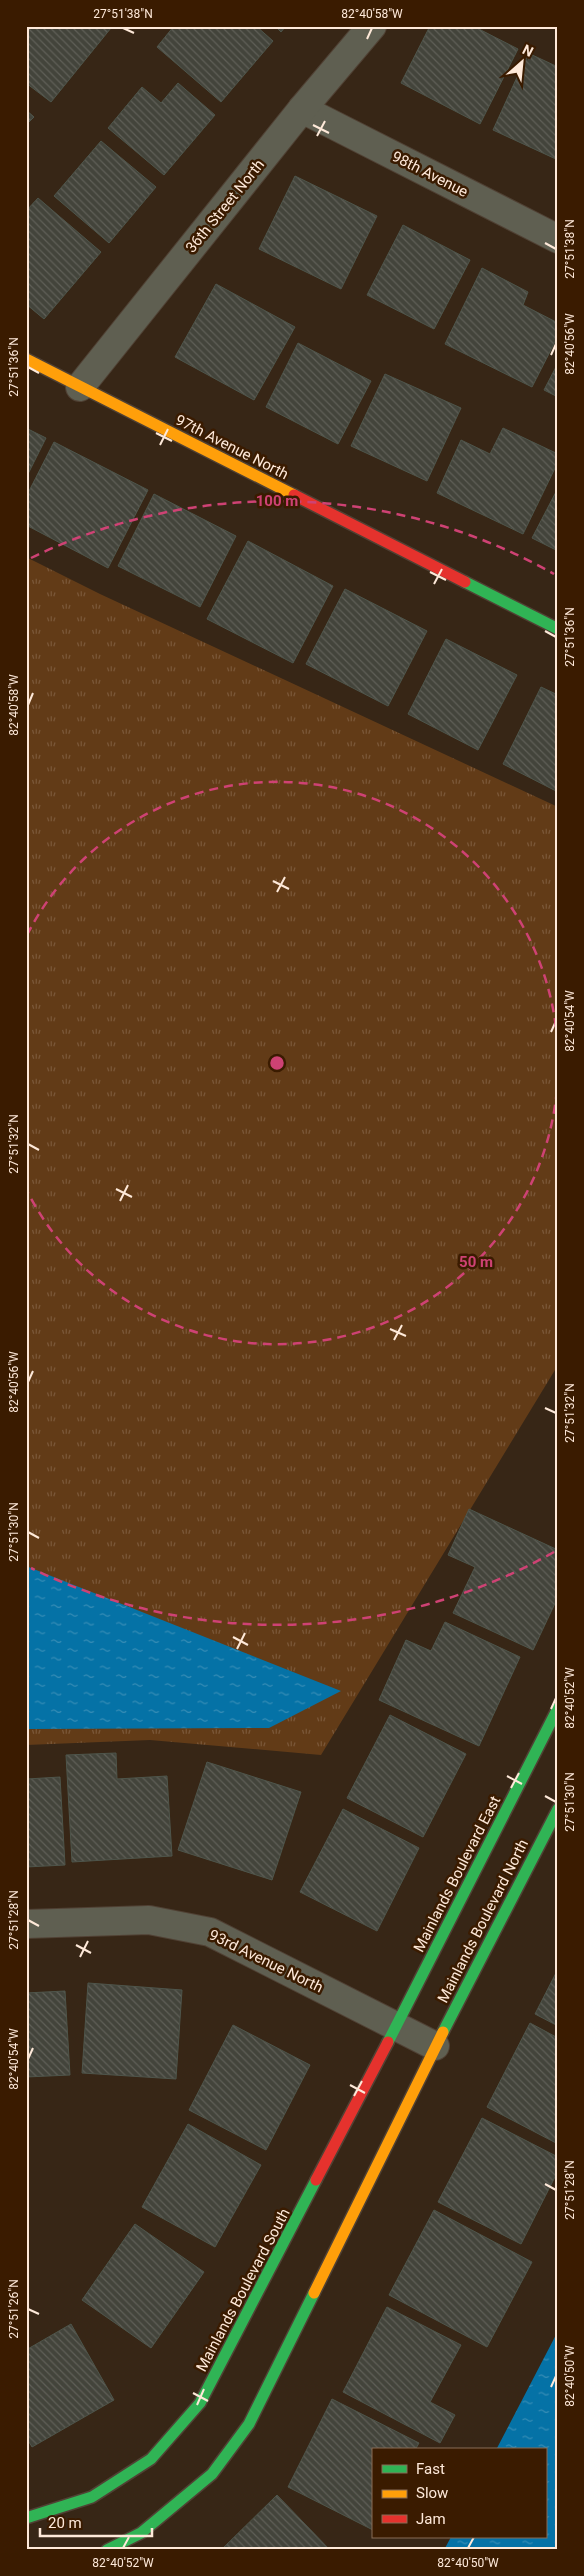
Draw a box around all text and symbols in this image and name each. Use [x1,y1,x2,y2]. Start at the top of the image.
text: 27°51'38"N [93,7,153,21]
text: 82°40'58"W [341,7,403,21]
north arrow [496,38,546,88]
text: N [520,41,536,60]
street label: 98th Avenue [389,147,471,201]
street label: 36th Street North [182,156,268,256]
text: 27°51'38"N [563,219,577,279]
text: 82°40'56"W [563,313,577,375]
text: 27°51'36"N [7,337,21,397]
street label: 97th Avenue North [172,411,292,483]
text: 100 m [256,492,298,510]
text: 27°51'36"N [563,607,577,667]
text: 82°40'58"W [7,674,21,736]
text: 82°40'54"W [563,990,577,1052]
centre of rings [268,1054,286,1072]
text: 27°51'32"N [7,1114,21,1174]
text: 50 m [459,1253,493,1271]
text: 82°40'56"W [7,1351,21,1413]
text: 27°51'32"N [563,1383,577,1443]
text: 27°51'30"N [7,1502,21,1562]
text: 82°40'52"W [563,1667,577,1729]
text: 27°51'30"N [563,1772,577,1832]
street label: Mainlands Boulevard East [410,1793,504,1955]
street label: Mainlands Boulevard North [434,1836,532,2006]
text: 27°51'28"N [7,1890,21,1950]
street label: 93rd Avenue North [206,1926,326,1996]
text: 82°40'54"W [7,2028,21,2090]
text: 27°51'28"N [563,2160,577,2220]
street label: Mainlands Boulevard South [192,2205,294,2375]
text: 27°51'26"N [7,2279,21,2339]
text: 82°40'50"W [563,2345,577,2407]
legend [372,2448,546,2538]
text: Fast [416,2460,445,2478]
text: Slow [416,2484,448,2502]
scale bar [40,2506,152,2538]
text: Jam [416,2510,446,2528]
text: 20 m [48,2514,82,2532]
text: 82°40'52"W [92,2556,154,2570]
text: 82°40'50"W [437,2556,499,2570]

